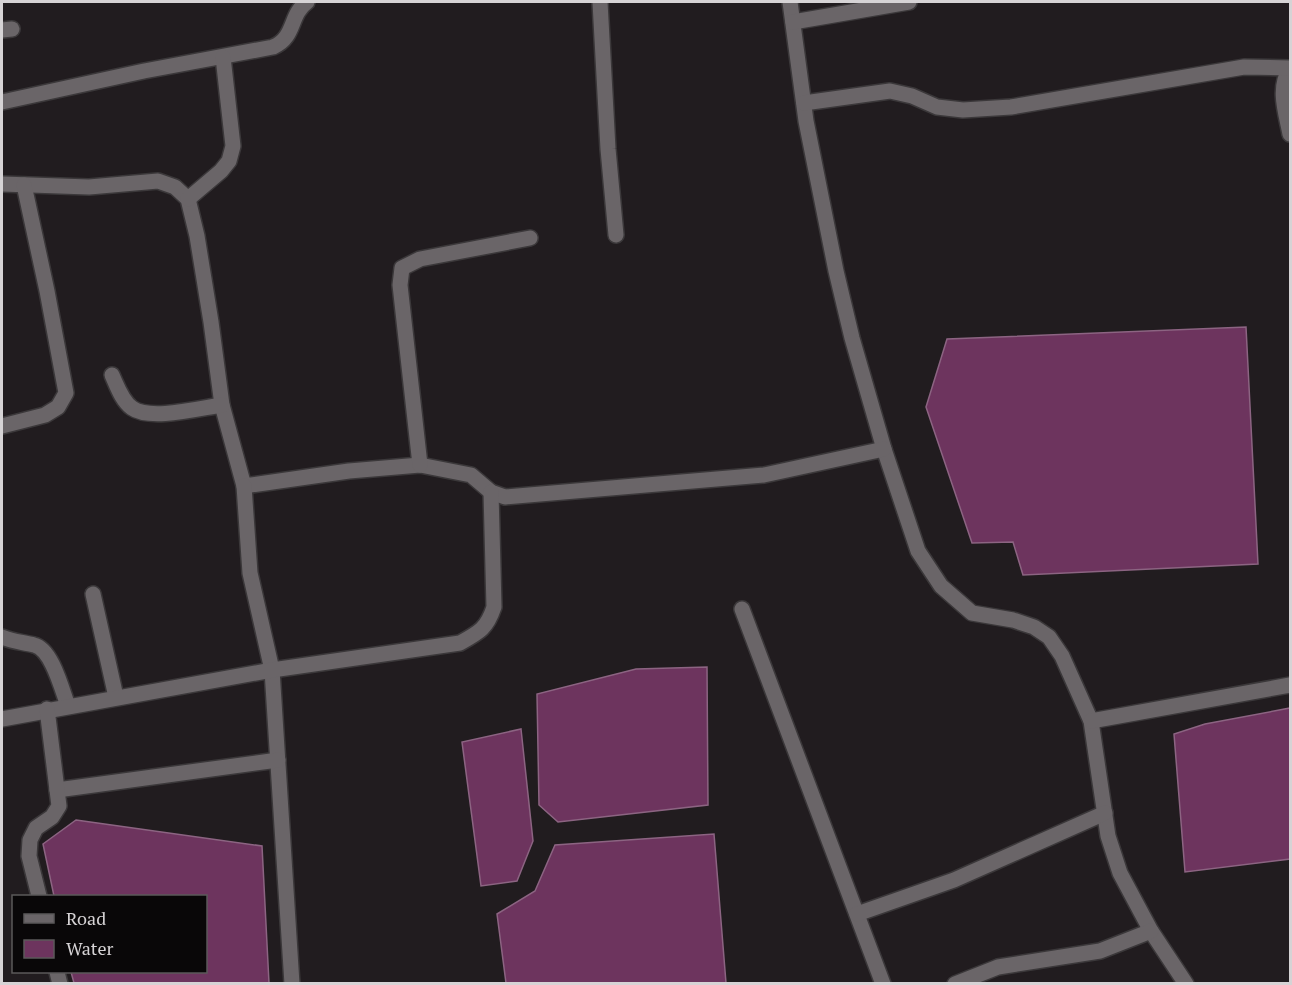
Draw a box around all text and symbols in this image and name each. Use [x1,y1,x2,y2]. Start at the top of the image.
legend [12,895,207,973]
text: Road [66,906,106,930]
text: Water [66,936,113,960]

